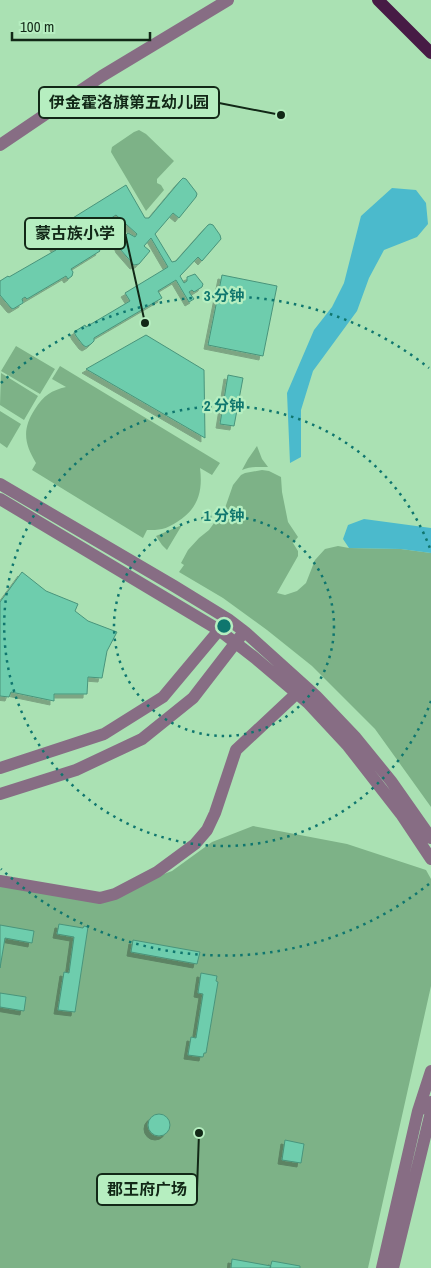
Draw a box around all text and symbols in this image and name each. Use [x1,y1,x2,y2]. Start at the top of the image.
scale bar [12,10,150,42]
text: 100 m [20,16,54,37]
callout: 伊金霍洛旗第五幼儿园 [39,87,219,118]
text: 伊金霍洛旗第五幼儿园 [48,91,209,113]
callout: 蒙古族小学 [25,218,125,249]
text: 蒙古族小学 [35,222,115,244]
text: 3 分钟 [204,285,244,306]
text: 2 分钟 [204,395,244,416]
text: 1 分钟 [204,505,244,526]
centre of rings [215,617,233,635]
callout: 郡王府广场 [97,1174,197,1205]
text: 郡王府广场 [107,1178,187,1200]

